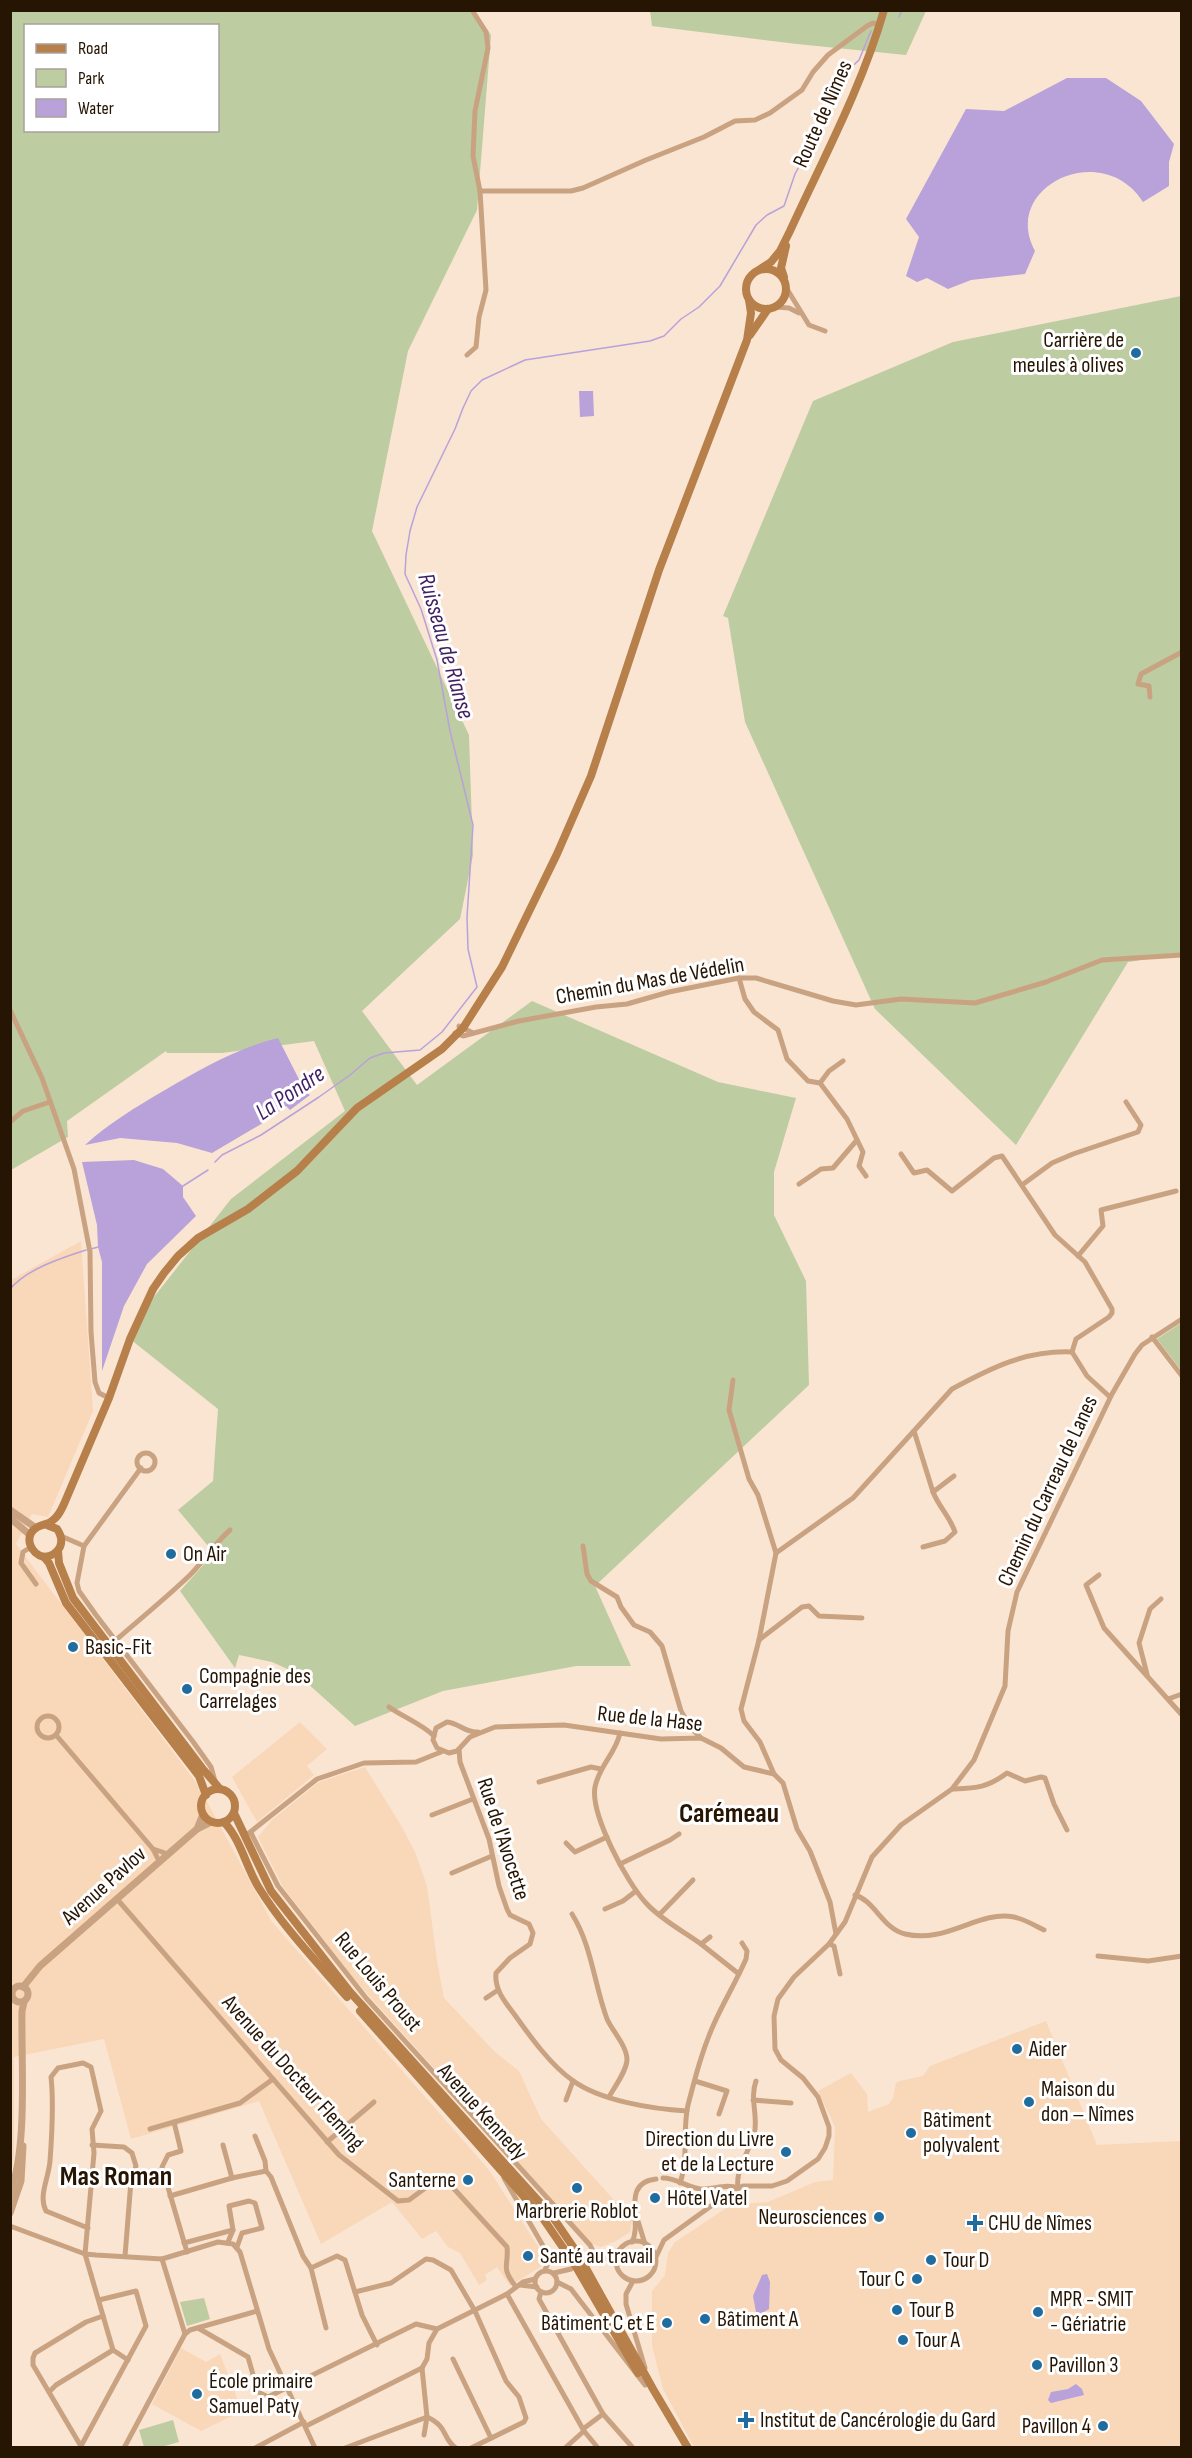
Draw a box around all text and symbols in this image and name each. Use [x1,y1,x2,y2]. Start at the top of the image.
legend [24,24,219,132]
text: Road [78,38,108,59]
street label: Route de Nîmes [787,56,859,172]
text: Park [78,68,104,89]
text: Water [78,98,114,119]
place label: Carrière de meules à olives [1013,327,1124,379]
marker: Carrière de meules à olives [1129,346,1143,360]
water label: Ruisseau de Rianse [411,570,481,722]
street label: Chemin du Mas de Védelin [554,951,746,1011]
water label: La Pondre [250,1059,330,1127]
street label: Chemin du Carreau de Lanes [992,1391,1104,1591]
place label: On Air [183,1541,227,1568]
marker: On Air [164,1547,178,1561]
place label: Basic-Fit [85,1634,152,1661]
marker: Basic-Fit [66,1640,80,1654]
place label: Compagnie des Carrelages [199,1663,311,1715]
marker: Compagnie des Carrelages [180,1682,194,1696]
street label: Rue de la Hase [596,1700,704,1738]
street label: Rue de l'Avocette [471,1774,535,1904]
district label: Carémeau [679,1797,779,1830]
street label: Avenue Pavlov [55,1841,152,1932]
street label: Rue Louis Proust [329,1927,428,2037]
street label: Avenue du Docteur Fleming [215,1989,370,2156]
place label: Aider [1028,2036,1067,2063]
marker: Aider [1010,2042,1024,2056]
street label: Avenue Kennedy [431,2057,533,2166]
place label: Maison du don – Nîmes [1041,2076,1134,2128]
marker: Maison du don – Nîmes [1022,2095,1036,2109]
place label: Bâtiment polyvalent [923,2107,1000,2159]
place label: Direction du Livre et de la Lecture [645,2126,774,2178]
marker: Bâtiment polyvalent [904,2126,918,2140]
marker: Direction du Livre et de la Lecture [779,2145,793,2159]
district label: Mas Roman [60,2160,172,2193]
place label: Santerne [389,2167,456,2194]
marker: Santerne [461,2173,475,2187]
marker: Marbrerie Roblot [570,2181,584,2195]
place label: Hôtel Vatel [667,2185,747,2212]
marker: Hôtel Vatel [648,2191,662,2205]
place label: Marbrerie Roblot [516,2198,639,2225]
place label: Neurosciences [758,2204,867,2231]
marker: Neurosciences [872,2210,886,2224]
place label: CHU de Nîmes [988,2210,1092,2237]
marker: CHU de Nîmes [966,2214,984,2232]
place label: Santé au travail [540,2243,653,2270]
place label: Tour D [943,2247,989,2274]
marker: Santé au travail [521,2249,535,2263]
marker: Tour D [924,2253,938,2267]
place label: Tour C [859,2266,905,2293]
marker: Tour C [910,2272,924,2286]
place label: MPR - SMIT - Gériatrie [1050,2286,1134,2338]
place label: Tour B [909,2297,954,2324]
marker: Tour B [890,2303,904,2317]
marker: MPR - SMIT - Gériatrie [1031,2305,1045,2319]
place label: Bâtiment A [717,2306,799,2333]
place label: Bâtiment C et E [541,2310,655,2337]
marker: Bâtiment A [698,2312,712,2326]
marker: Bâtiment C et E [660,2316,674,2330]
place label: Tour A [915,2327,961,2354]
marker: Tour A [896,2333,910,2347]
place label: Pavillon 3 [1049,2352,1118,2379]
marker: Pavillon 3 [1030,2358,1044,2372]
place label: École primaire Samuel Paty [209,2368,313,2420]
marker: École primaire Samuel Paty [190,2387,204,2401]
place label: Institut de Cancérologie du Gard [760,2407,996,2434]
marker: Institut de Cancérologie du Gard [737,2411,755,2429]
place label: Pavillon 4 [1022,2413,1091,2440]
marker: Pavillon 4 [1096,2419,1110,2433]

